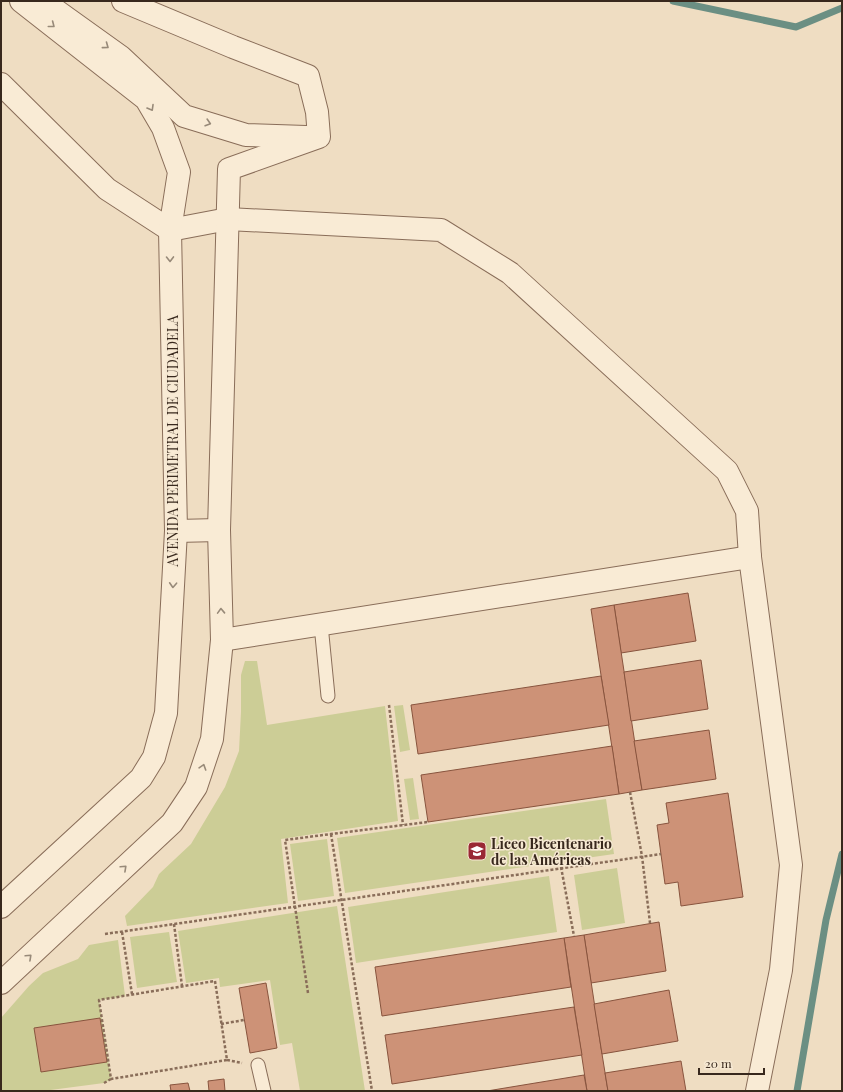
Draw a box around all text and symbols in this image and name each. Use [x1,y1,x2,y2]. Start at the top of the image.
one-way arrow [47,20,54,27]
one-way arrow [102,41,109,48]
one-way arrow [147,104,154,111]
one-way arrow [205,118,212,127]
one-way arrow [166,256,174,262]
street label: AVENIDA PERIMETRAL DE CIUDADELA [163,315,182,568]
one-way arrow [168,582,177,588]
one-way arrow [217,608,226,614]
one-way arrow [198,764,207,771]
place label: Liceo Bicentenario de las Américas [491,834,612,869]
school or university icon: Liceo Bicentenario de las Américas [466,840,488,862]
one-way arrow [119,865,127,872]
one-way arrow [25,954,32,961]
scale bar [699,1050,764,1076]
text: 20 m [705,1055,732,1071]

